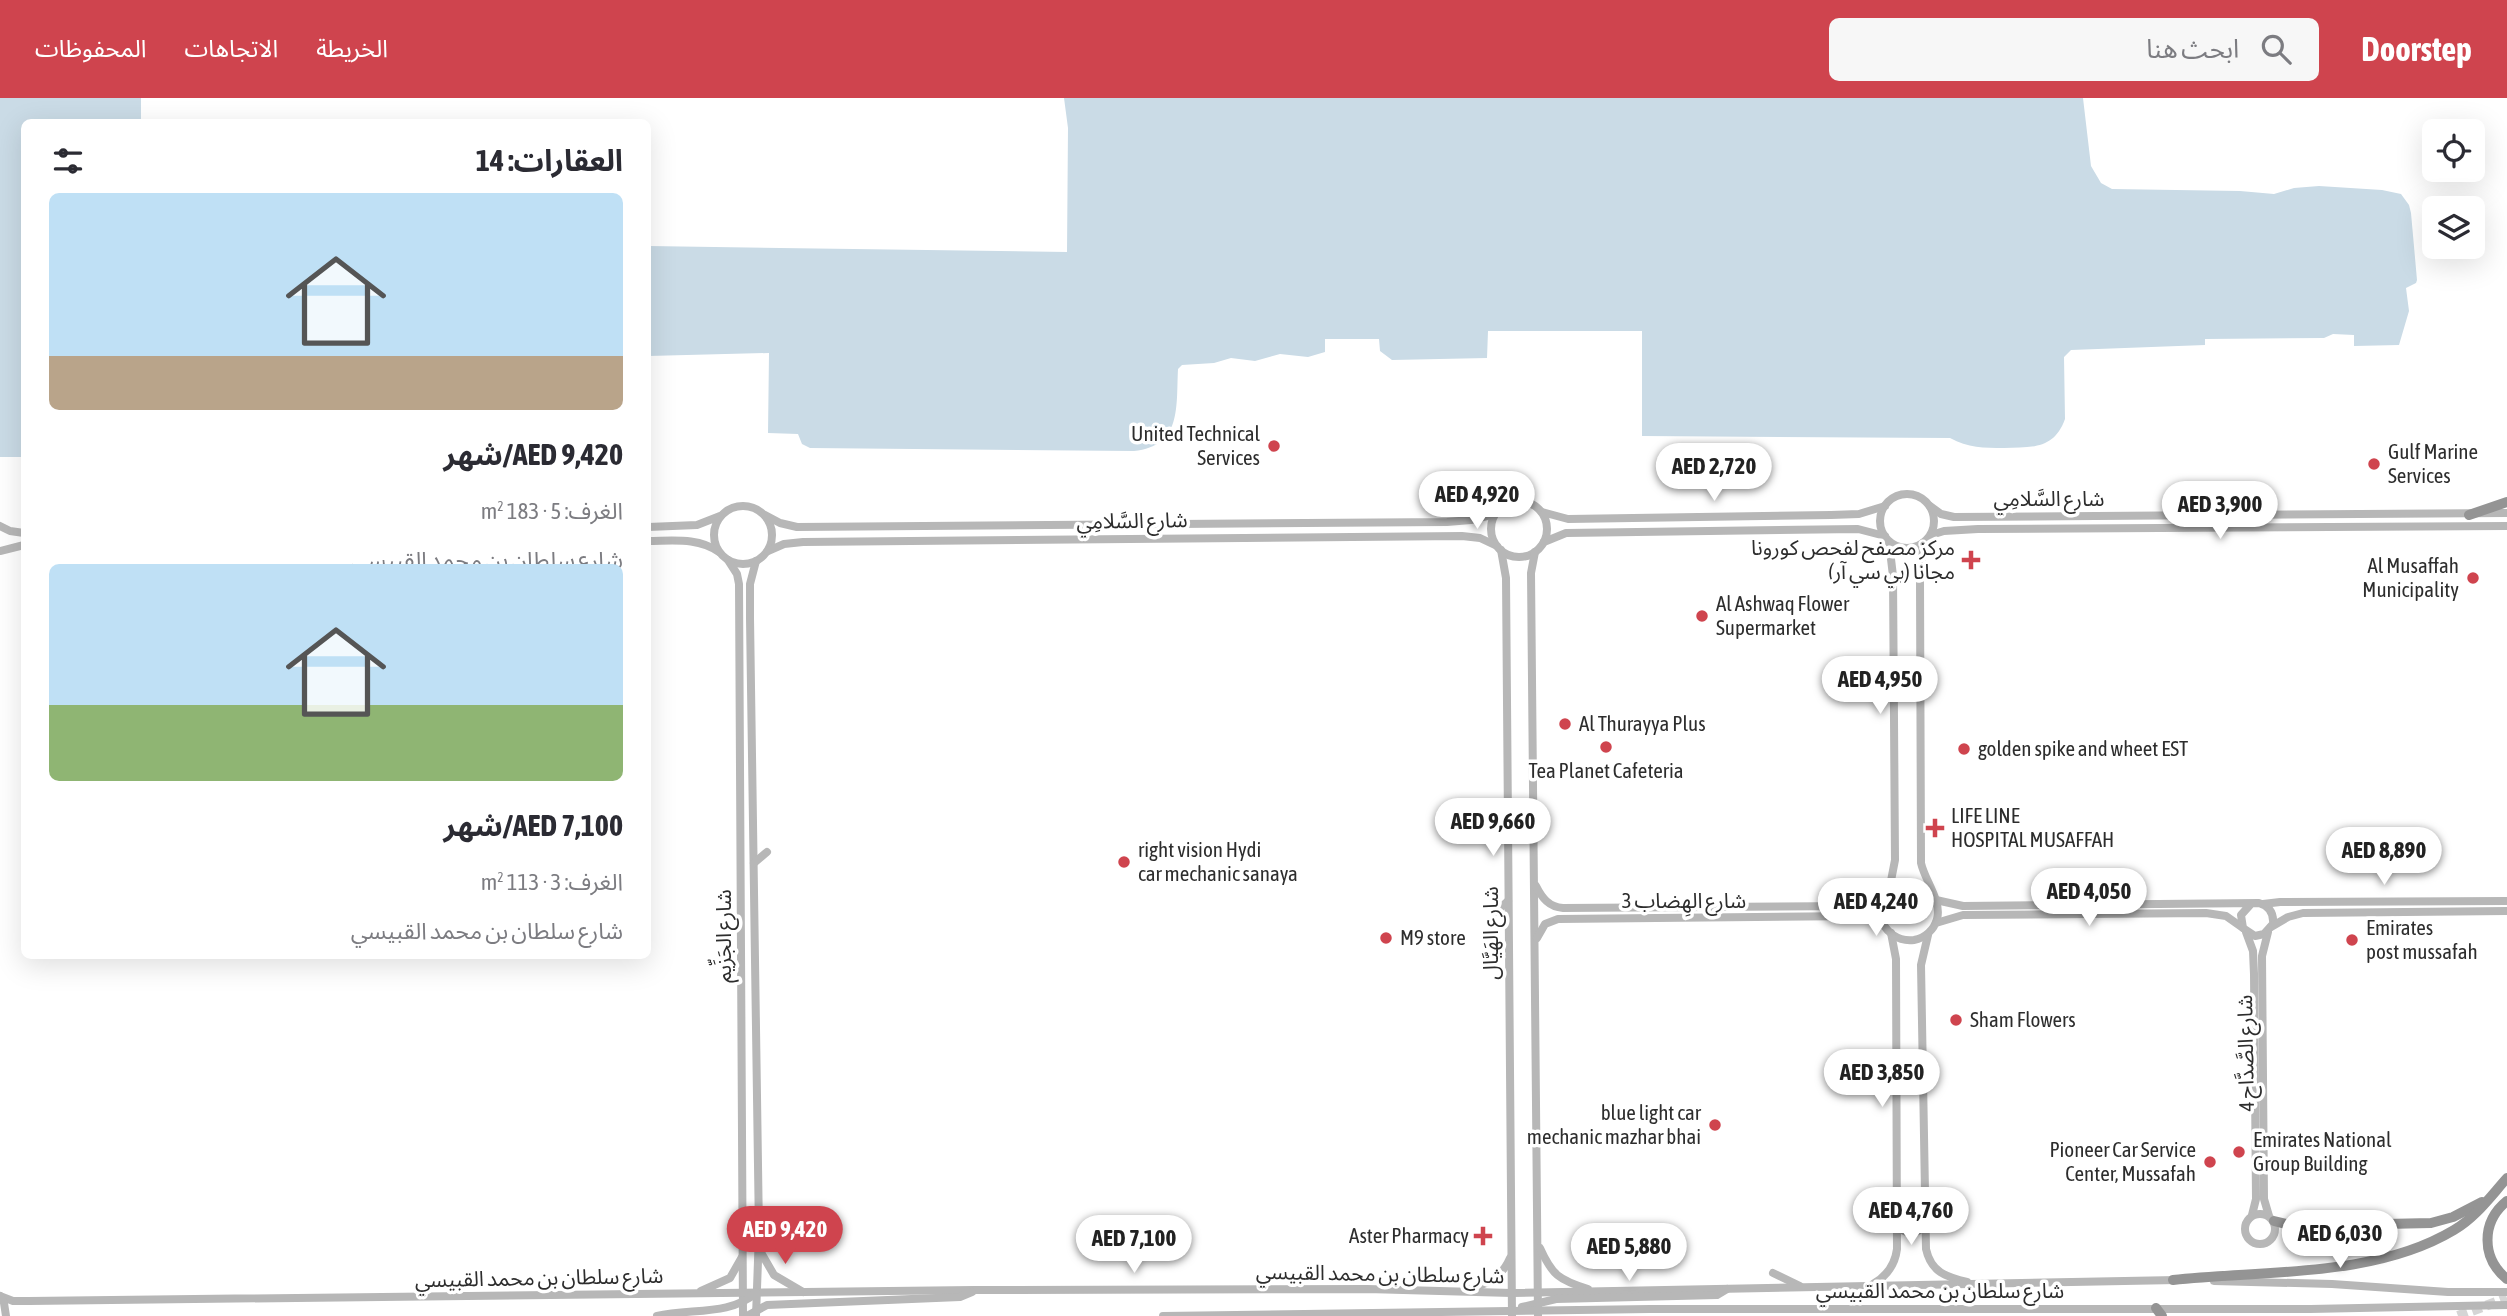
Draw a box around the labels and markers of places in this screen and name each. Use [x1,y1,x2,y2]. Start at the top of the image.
place label: United Technical Services [1131,421,1260,469]
marker: United Technical Services [1266,438,1282,454]
place label: Gulf Marine Services [2388,439,2478,487]
pin: AED 2,720 [1634,444,1794,503]
marker: Gulf Marine Services [2366,456,2382,472]
pin: AED 4,920 [1397,472,1557,531]
pin: AED 3,900 [2140,482,2300,541]
place label: مركز مصفح لفحص كورونا (بي سي آر) مجانا [1751,535,1955,588]
marker: مركز مصفح لفحص كورونا (بي سي آر) مجانا [1961,550,1981,570]
place label: Al Musaffah Municipality [2362,553,2459,601]
marker: Al Musaffah Municipality [2465,570,2481,586]
place label: Al Ashwaq Flower Supermarket [1716,591,1850,639]
marker: Al Ashwaq Flower Supermarket [1694,608,1710,624]
pin: AED 4,950 [1800,656,1960,716]
place label: Al Thurayya Plus [1579,711,1706,735]
marker: Al Thurayya Plus [1557,716,1573,732]
place label: golden spike and wheet EST [1978,736,2188,760]
marker: Tea Planet Cafeteria [1598,739,1614,755]
marker: golden spike and wheet EST [1956,741,1972,757]
place label: Tea Planet Cafeteria [1528,758,1684,782]
pin: AED 9,660 [1413,798,1573,858]
place label: LIFE LINE HOSPITAL MUSAFFAH [1951,803,2114,851]
marker: LIFE LINE HOSPITAL MUSAFFAH [1925,818,1945,838]
pin: AED 8,890 [2304,828,2464,887]
place label: right vision Hydi car mechanic sanaya [1138,837,1298,885]
marker: right vision Hydi car mechanic sanaya [1116,854,1132,870]
pin: AED 4,050 [2009,868,2169,928]
pin: AED 4,240 [1796,878,1956,938]
place label: Emirates post mussafah [2366,915,2478,963]
place label: M9 store [1400,925,1466,949]
marker: M9 store [1378,930,1394,946]
marker: Emirates post mussafah [2344,932,2360,948]
place label: Sham Flowers [1970,1007,2076,1031]
marker: Sham Flowers [1948,1012,1964,1028]
pin: AED 3,850 [1802,1049,1962,1109]
place label: blue light car mechanic mazhar bhai [1527,1100,1702,1148]
marker: blue light car mechanic mazhar bhai [1707,1117,1723,1133]
place label: Emirates National Group Building [2253,1127,2392,1175]
place label: Pioneer Car Service Center, Mussafah [2050,1137,2196,1185]
marker: Emirates National Group Building [2231,1144,2247,1160]
marker: Pioneer Car Service Center, Mussafah [2202,1154,2218,1170]
pin: AED 4,760 [1831,1188,1991,1247]
pin: AED 9,420 [705,1206,865,1266]
pin: AED 6,030 [2260,1210,2420,1270]
pin: AED 7,100 [1054,1216,1214,1275]
place label: Aster Pharmacy [1349,1223,1469,1247]
pin: AED 5,880 [1549,1224,1709,1283]
marker: Aster Pharmacy [1475,1228,1491,1244]

